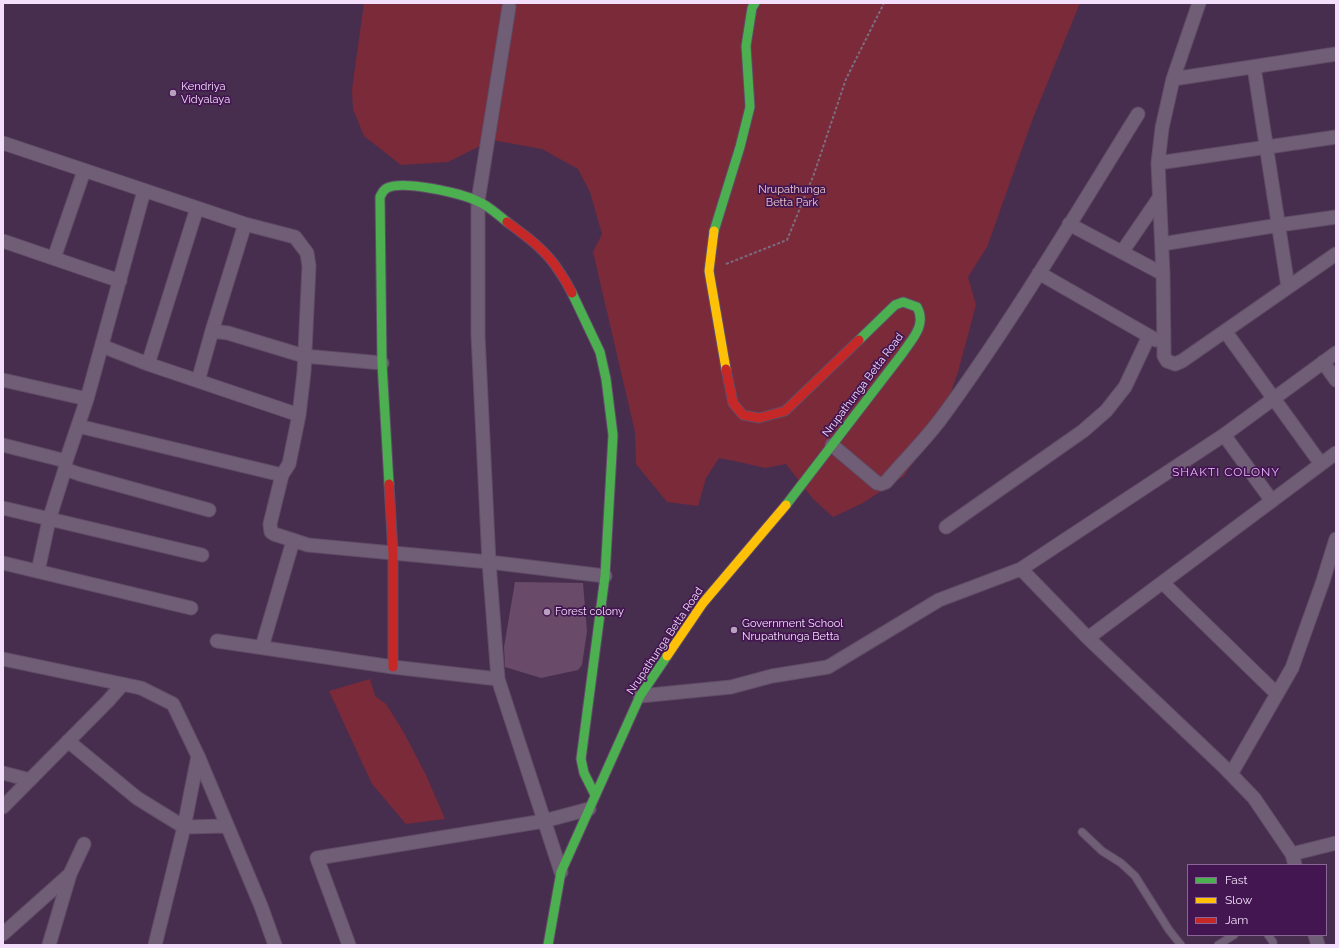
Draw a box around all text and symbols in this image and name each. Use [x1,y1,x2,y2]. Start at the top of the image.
place label: Kendriya Vidyalaya [181,80,230,106]
marker: Kendriya Vidyalaya [168,88,178,98]
park label: Nrupathunga Betta Park [758,183,826,209]
street label: Nrupathunga Betta Road [820,330,906,440]
district label: SHAKTI COLONY [1172,465,1280,479]
street label: Nrupathunga Betta Road [624,585,706,697]
place label: Forest colony [555,605,624,619]
marker: Forest colony [542,607,552,617]
place label: Government School Nrupathunga Betta [742,617,843,643]
marker: Government School Nrupathunga Betta [729,625,739,635]
legend [1187,864,1327,936]
text: Fast [1225,873,1248,887]
text: Slow [1225,893,1252,907]
text: Jam [1225,913,1248,927]

